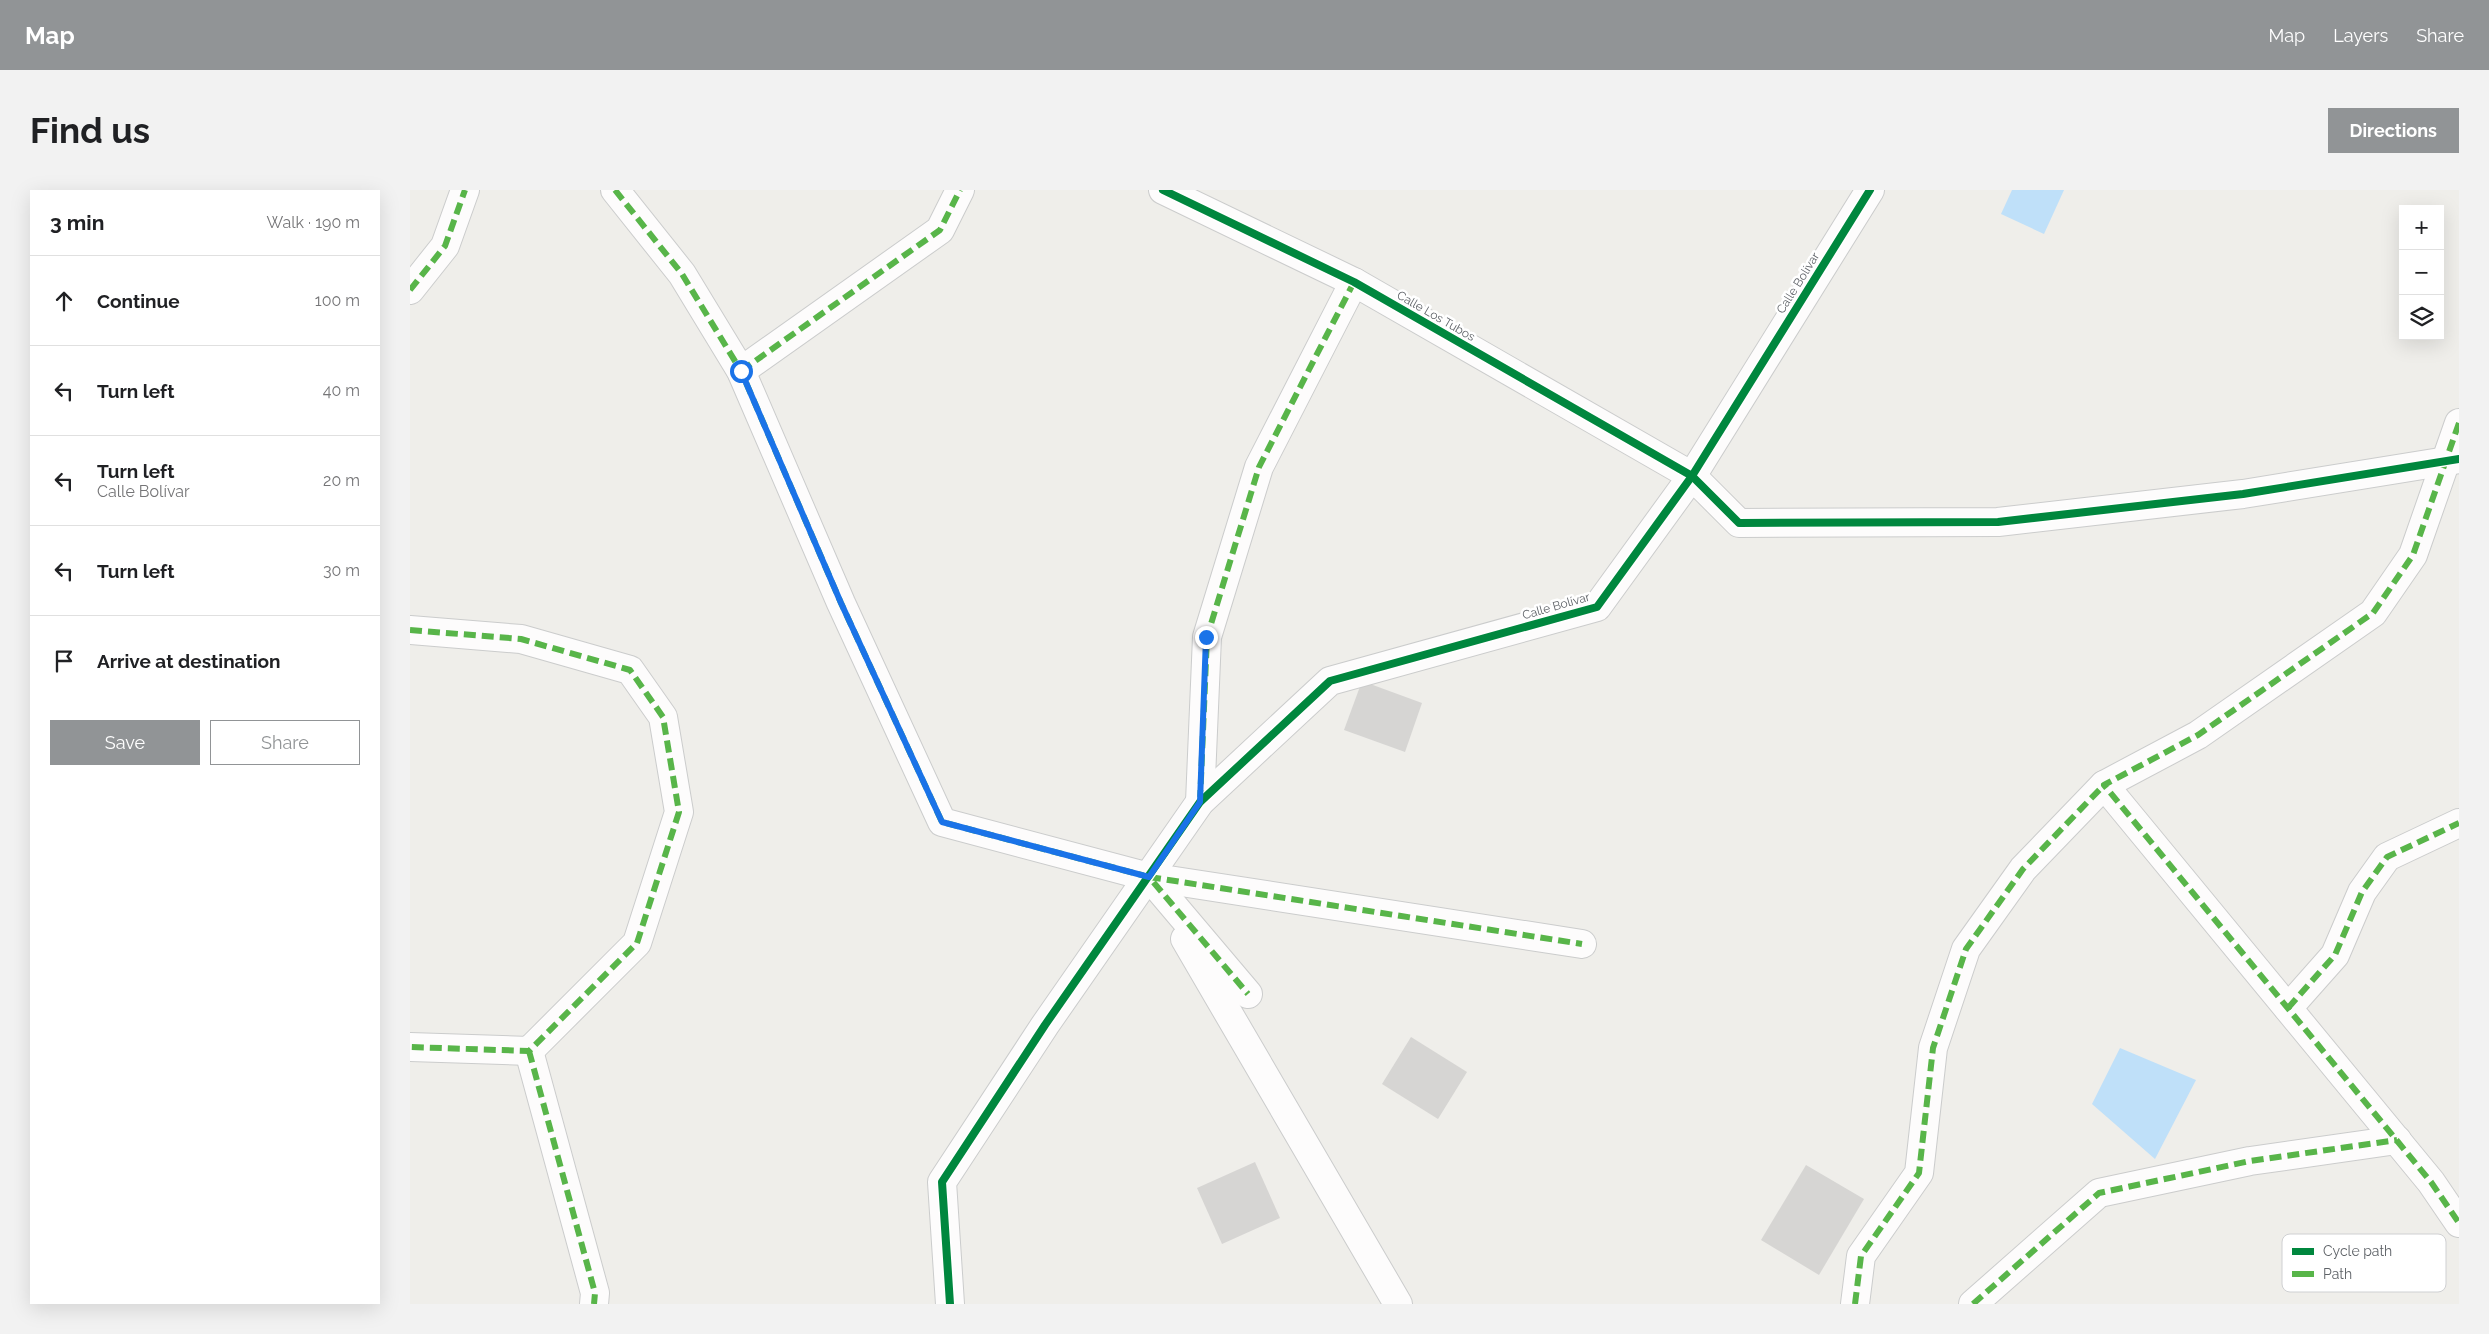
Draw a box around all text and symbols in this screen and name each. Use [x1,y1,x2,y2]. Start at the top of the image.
text: Map [25,21,75,50]
text: Map [2269,25,2305,46]
text: Layers [2333,25,2388,46]
text: Share [2416,25,2464,46]
button: Directions [2328,108,2459,153]
text: Find us [30,110,150,151]
map controls [2399,205,2444,340]
button: + [2399,205,2444,250]
text: 3 min [50,210,104,235]
text: Walk · 190 m [267,213,360,232]
street label: Calle Bolívar [1774,249,1823,316]
button: − [2399,250,2444,295]
icon: ahead [50,287,78,315]
street label: Calle Los Tubos [1395,288,1478,344]
text: Continue [97,290,180,312]
text: 100 m [315,291,360,310]
button: layers [2399,295,2444,340]
route start [730,360,753,383]
icon: left [50,377,78,405]
text: Turn left [97,380,174,402]
text: 40 m [323,381,360,400]
text: Turn left [97,460,174,482]
icon: left [50,467,78,495]
text: 20 m [323,471,360,490]
text: Calle Bolívar [97,482,190,501]
icon: left [50,557,78,585]
text: Turn left [97,560,174,582]
text: 30 m [323,561,360,580]
street label: Calle Bolívar [1521,589,1592,622]
route end [1195,626,1218,649]
icon: arrive [50,647,78,675]
text: Arrive at destination [97,650,281,672]
button: Save [50,720,200,765]
button: Share [210,720,360,765]
legend [2282,1234,2446,1292]
text: Cycle path [2323,1243,2392,1259]
text: Path [2323,1266,2352,1282]

